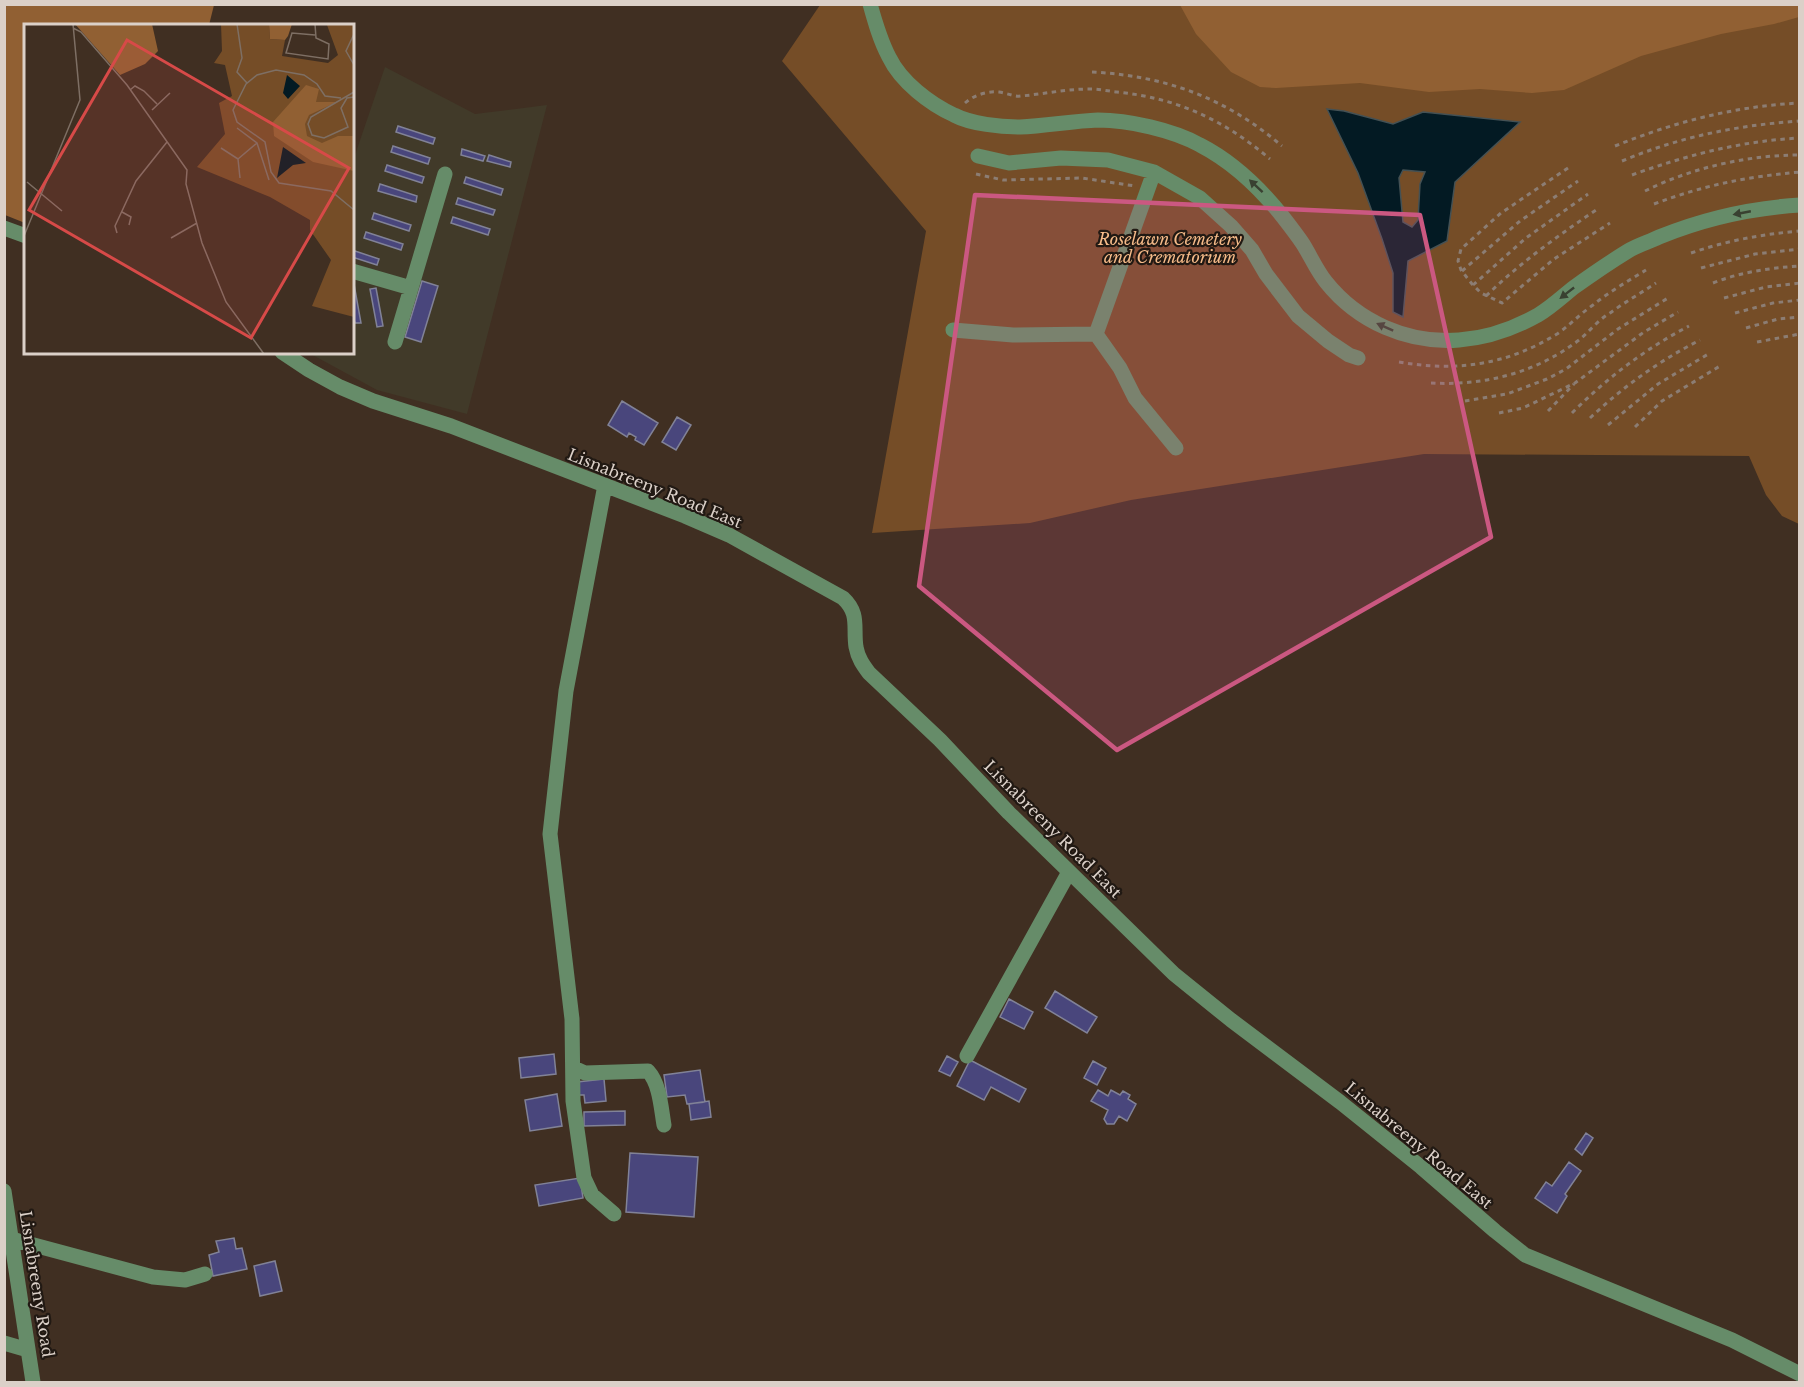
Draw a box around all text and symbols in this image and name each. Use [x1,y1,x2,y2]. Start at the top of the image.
inset map [24,24,354,354]
one-way arrow [1248,179,1263,193]
one-way arrow [1732,209,1751,218]
park label: Roselawn Cemetery and Crematorium [1097,229,1243,267]
one-way arrow [1559,287,1574,299]
one-way arrow [1377,323,1394,332]
street label: Lisnabreeny Road East [565,444,745,532]
street label: Lisnabreeny Road East [980,756,1126,902]
street label: Lisnabreeny Road East [1341,1077,1497,1213]
street label: Lisnabreeny Road [16,1209,58,1359]

